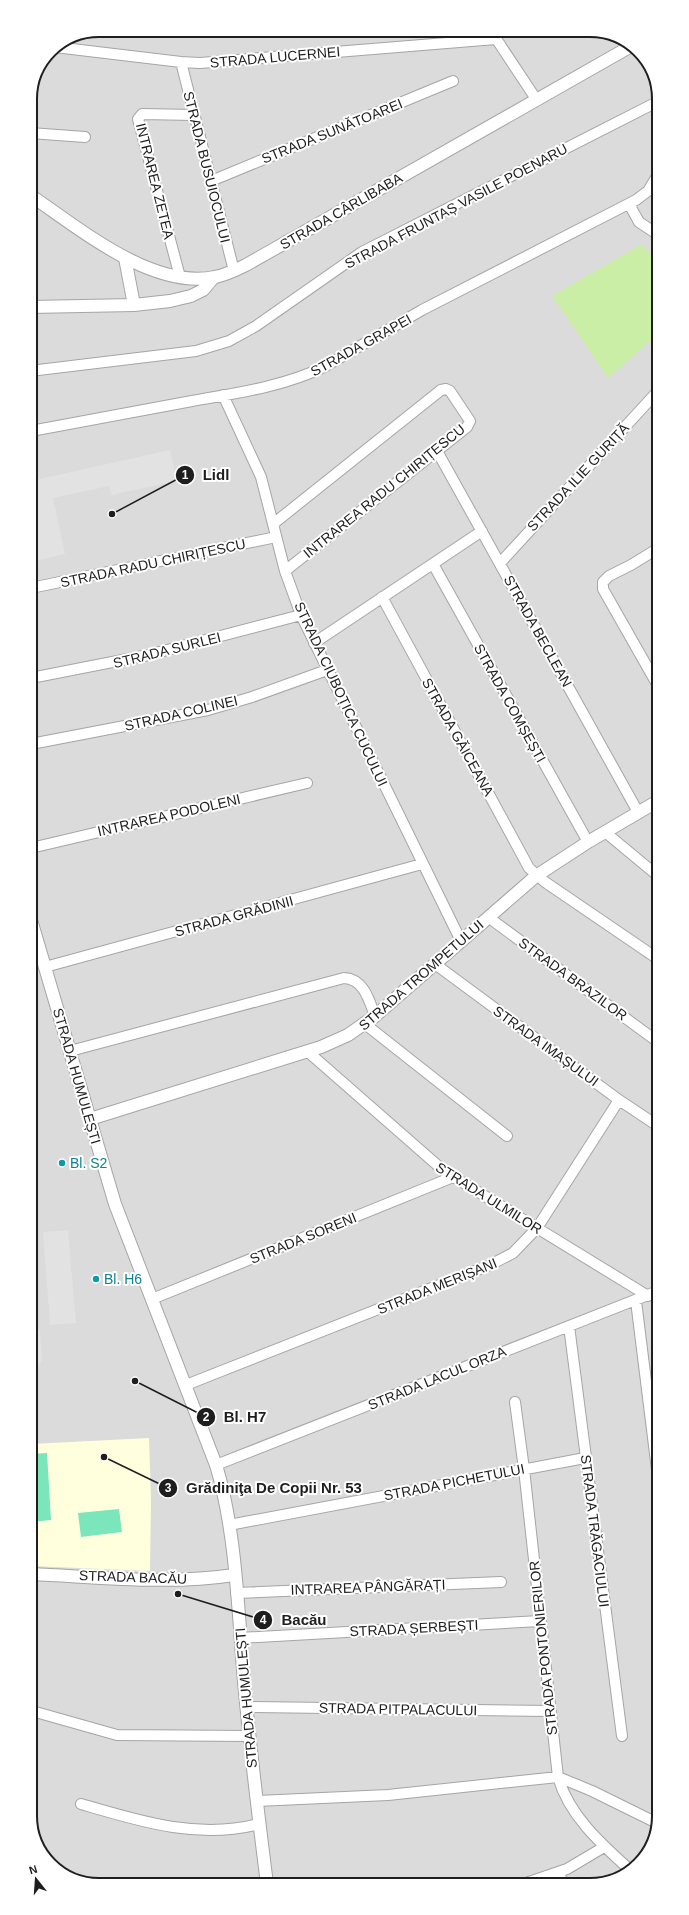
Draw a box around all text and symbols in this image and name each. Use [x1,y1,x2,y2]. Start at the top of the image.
street label: STRADA LUCERNEI [209,43,341,71]
street label: STRADA BUSUIOCULUI [180,90,234,244]
street label: STRADA SUNĂTOAREI [259,95,405,167]
street label: INTRAREA ZETEA [133,121,177,241]
street label: STRADA FRUNTAȘ VASILE POENARU [342,140,570,272]
street label: STRADA CÂRLIBABA [277,169,406,253]
street label: STRADA GRAPEI [308,311,414,379]
street label: STRADA ILIE GURIȚĂ [524,419,633,534]
street label: INTRAREA RADU CHIRIȚESCU [300,421,468,561]
callout: Lidl [175,462,238,489]
text: Lidl [203,466,229,483]
text: 1 [182,468,189,482]
street label: STRADA RADU CHIRIȚESCU [59,536,247,590]
street label: STRADA BECLEAN [501,572,575,690]
street label: STRADA CIUBOȚICA CUCULUI [291,599,391,789]
street label: STRADA SURLEI [111,629,223,671]
street label: STRADA COMȘEȘTI [471,641,549,765]
street label: STRADA GĂICEANA [419,675,497,799]
street label: STRADA COLINEI [123,692,239,734]
street label: INTRAREA PODOLENI [96,791,242,839]
street label: STRADA GRĂDINII [173,892,295,940]
street label: STRADA TROMPETULUI [355,916,487,1034]
street label: STRADA BRAZILOR [516,934,630,1024]
street label: STRADA IMAȘULUI [490,1002,602,1090]
street label: STRADA HUMULEȘTI [50,1006,104,1146]
place label: Bl. S2 [70,1155,108,1171]
marker: Bl. S2 [57,1158,67,1168]
street label: STRADA ULMILOR [433,1159,545,1237]
street label: STRADA SORENI [247,1209,359,1267]
street label: STRADA MERIȘANI [375,1255,499,1317]
place label: Bl. H6 [104,1271,142,1287]
marker: Bl. H6 [91,1274,101,1284]
street label: STRADA LACUL ORZA [366,1343,509,1413]
callout: Bl. H7 [196,1403,275,1430]
text: Bl. H7 [224,1408,266,1425]
text: 2 [203,1410,210,1424]
street label: STRADA TRĂGACIULUI [578,1454,612,1608]
street label: STRADA PICHETULUI [382,1460,526,1504]
callout: Grădiniţa De Copii Nr. 53 [158,1475,370,1502]
text: Grădiniţa De Copii Nr. 53 [186,1479,362,1496]
text: 3 [165,1481,172,1495]
street label: STRADA PONTONIERILOR [526,1560,560,1736]
street label: STRADA BACĂU [79,1567,187,1587]
street label: INTRAREA PÂNGĂRAȚI [290,1576,446,1598]
callout: Bacău [253,1606,334,1633]
text: Bacău [281,1611,327,1628]
text: 4 [260,1613,267,1627]
street label: STRADA ȘERBEȘTI [349,1617,479,1639]
street label: STRADA HUMULEȘTI [232,1627,260,1769]
street label: STRADA PITPALACULUI [319,1700,477,1718]
north arrow [16,1859,56,1899]
text: N [28,1863,39,1876]

